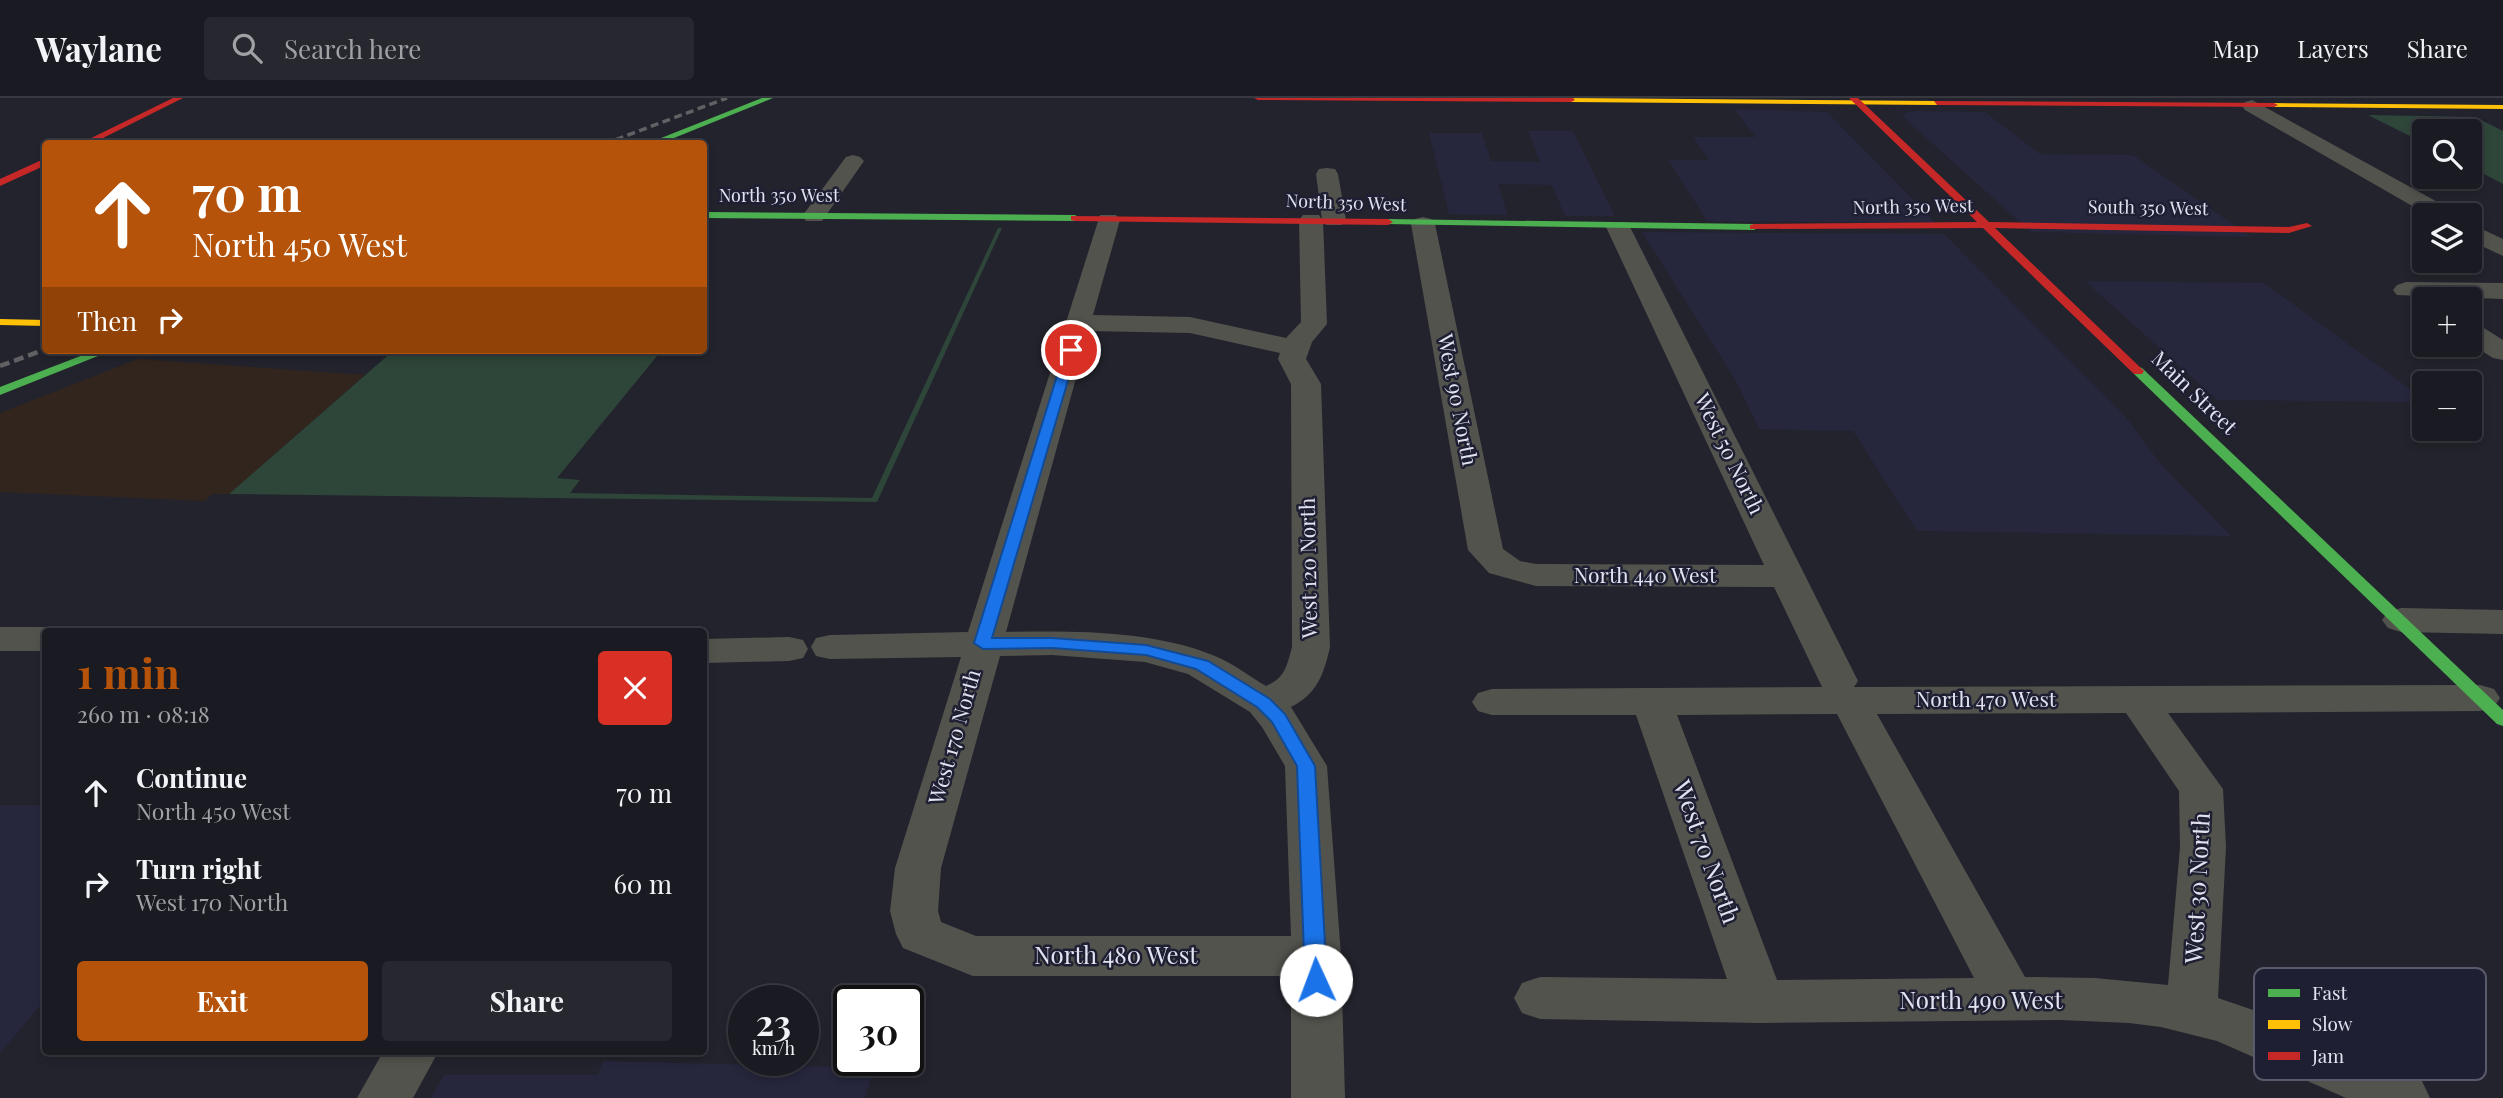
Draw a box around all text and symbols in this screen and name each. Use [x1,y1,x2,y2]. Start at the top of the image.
search box [204,17,694,80]
text: Waylane [35,26,162,70]
icon: search [228,29,266,67]
text: Search here [284,31,421,66]
text: Map [2213,32,2259,64]
text: Layers [2297,32,2369,64]
text: Share [2407,32,2468,64]
map controls [2412,119,2482,441]
button: search [2412,119,2482,189]
text: 70 m [192,159,302,224]
icon: ahead [77,168,168,259]
street label: North 350 West [719,183,840,207]
street label: North 350 West [1285,188,1407,216]
street label: North 350 West [1853,193,1974,219]
street label: South 350 West [2088,194,2209,220]
button: layers [2412,203,2482,273]
text: North 450 West [192,222,407,265]
button: + [2412,287,2482,357]
icon: right [151,301,189,339]
text: Then [77,303,137,338]
pin [1041,320,1101,380]
street label: West 90 North [1432,330,1486,468]
icon: arrive [1052,331,1090,369]
street label: Main Street [2146,344,2245,440]
button: − [2412,371,2482,441]
street label: West 50 North [1689,387,1772,519]
street label: West 120 North [1292,497,1322,640]
street label: North 440 West [1574,560,1717,588]
text: 1 min [77,644,180,700]
button: close [598,651,672,725]
street label: West 170 North [920,665,986,808]
street label: North 470 West [1916,684,2057,712]
text: 260 m · 08:18 [77,698,210,729]
text: Continue [136,760,247,795]
icon: ahead [77,774,115,812]
street label: West 70 North [1667,774,1749,927]
text: 70 m [616,775,672,810]
text: North 450 West [136,795,291,826]
street label: West 30 North [2176,812,2216,965]
text: Turn right [136,851,262,886]
icon: right [77,865,115,903]
text: 60 m [613,866,672,901]
text: West 170 North [136,886,288,917]
street label: North 480 West [1034,938,1198,970]
position arrow [1279,943,1353,1017]
button: Exit [77,961,368,1041]
button: Share [382,961,672,1041]
legend [2254,968,2486,1080]
text: Fast [2312,979,2348,1005]
street label: North 490 West [1899,983,2063,1015]
speed limit sign: 30 [833,985,924,1076]
text: 23 [756,998,791,1045]
text: Slow [2312,1010,2353,1036]
text: km/h [752,1036,795,1060]
text: Jam [2311,1042,2344,1068]

